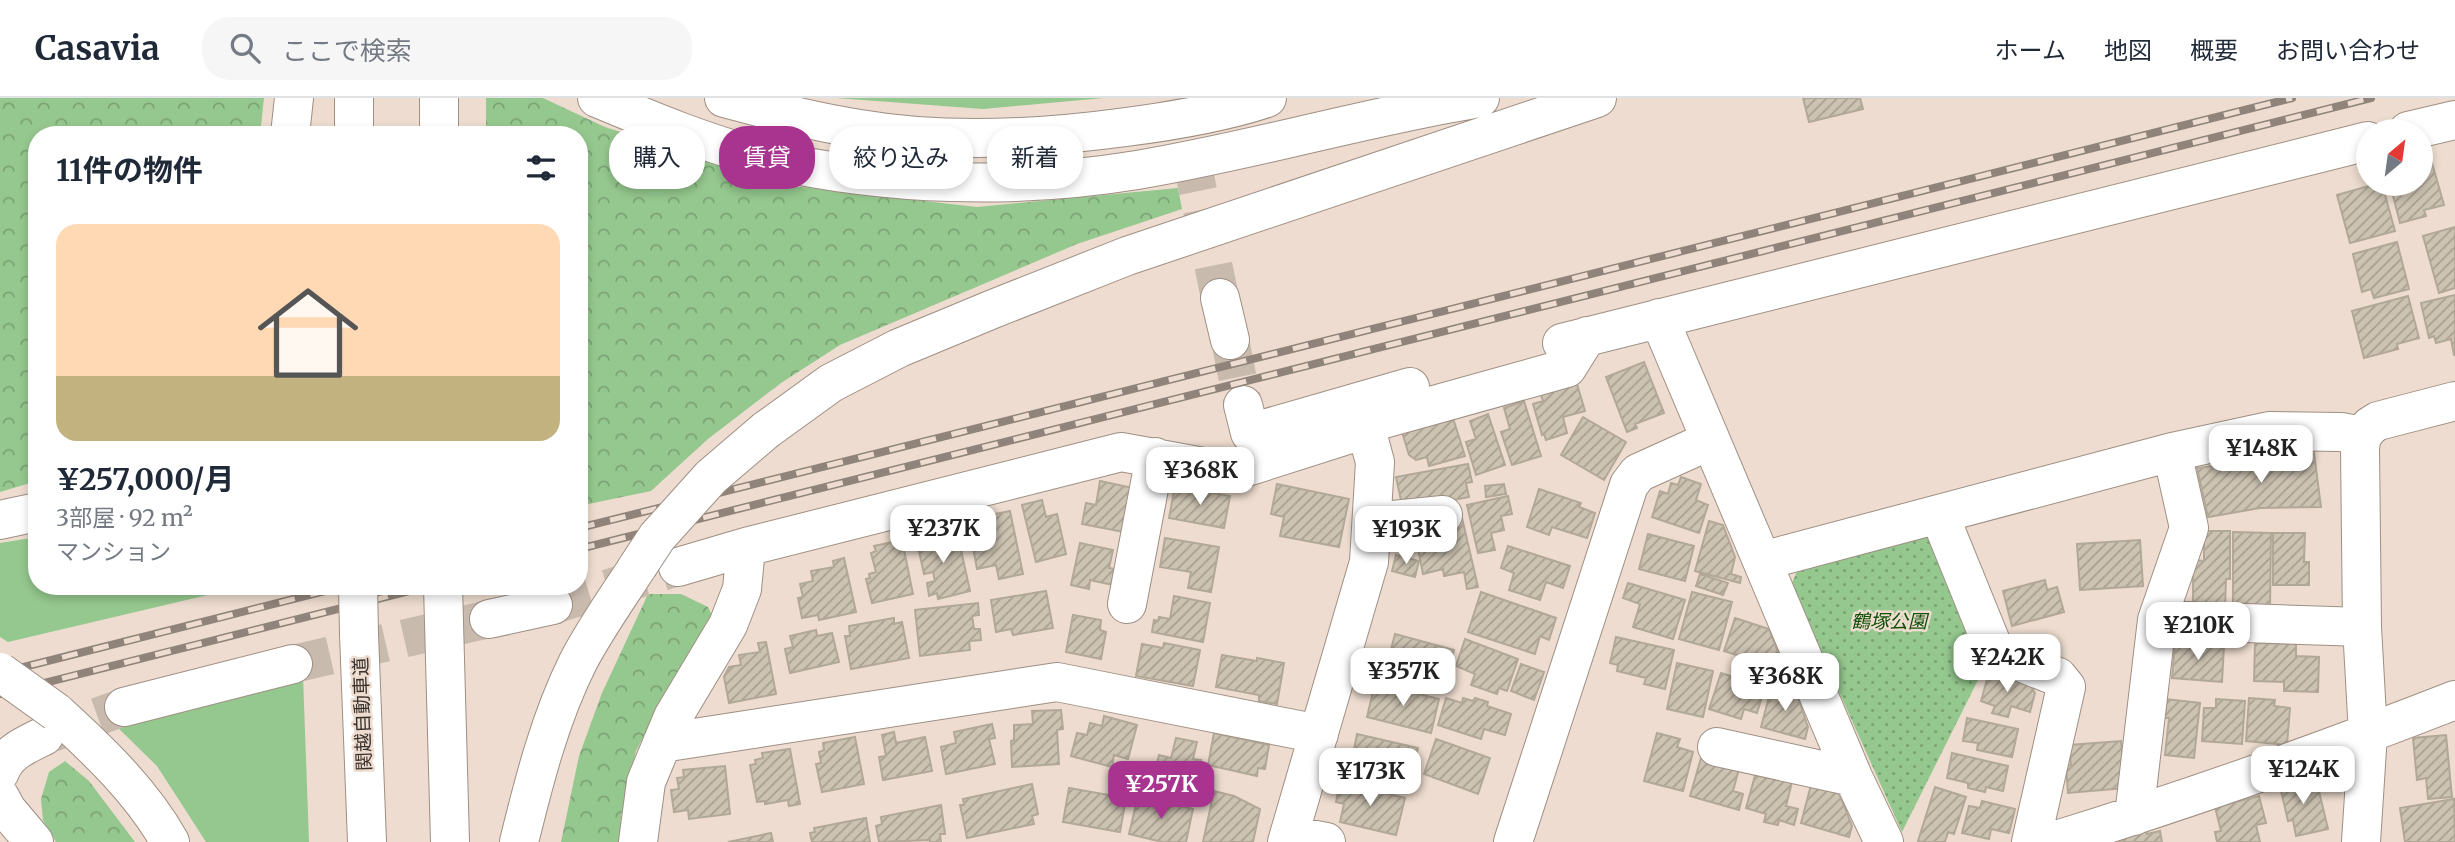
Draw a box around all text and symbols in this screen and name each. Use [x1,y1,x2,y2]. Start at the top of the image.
search box [202,17,692,80]
text: Casavia [35,28,160,69]
icon: search [226,29,264,67]
text: ここで検索 [282,34,412,67]
text: ホーム [1995,35,2066,66]
text: 地図 [2104,35,2152,66]
text: 概要 [2190,35,2238,66]
text: お問い合わせ [2276,35,2420,66]
north arrow [2356,119,2432,196]
map controls [2356,119,2433,196]
chip: 購入 [609,126,705,189]
chip: 賃貸 [719,126,815,189]
chip: 絞り込み [829,126,973,189]
chip: 新着 [987,126,1083,189]
icon: filters [522,149,560,187]
text: 11件の物件 [56,151,203,189]
icon: home [245,270,371,396]
pin: ¥148K [2212,426,2310,485]
text: ¥148K [2225,433,2297,462]
pin: ¥368K [1151,448,1249,507]
text: ¥368K [1162,455,1238,484]
text: ¥257,000/月 [56,460,234,498]
text: 3部屋 · 92 m² [56,503,193,532]
pin: ¥237K [894,505,992,565]
pin: ¥193K [1357,506,1455,566]
text: ¥237K [906,513,980,542]
text: ¥193K [1371,514,1441,543]
text: マンション [56,537,171,566]
pin: ¥210K [2149,602,2247,662]
park label: 鶴塚公園 [1851,609,1930,633]
text: ¥210K [2162,610,2234,639]
pin: ¥242K [1958,634,2056,694]
text: ¥242K [1970,642,2044,671]
pin: ¥357K [1354,648,1452,708]
pin: ¥368K [1736,654,1834,713]
text: ¥357K [1366,656,1440,685]
street label: 関越自動車道 [348,657,376,771]
text: ¥368K [1747,661,1823,690]
pin: ¥124K [2254,746,2352,806]
pin: ¥173K [1321,748,1419,808]
text: ¥124K [2267,754,2339,783]
text: ¥173K [1335,756,1405,785]
pin: ¥257K [1112,762,1210,821]
text: ¥257K [1124,769,1198,798]

